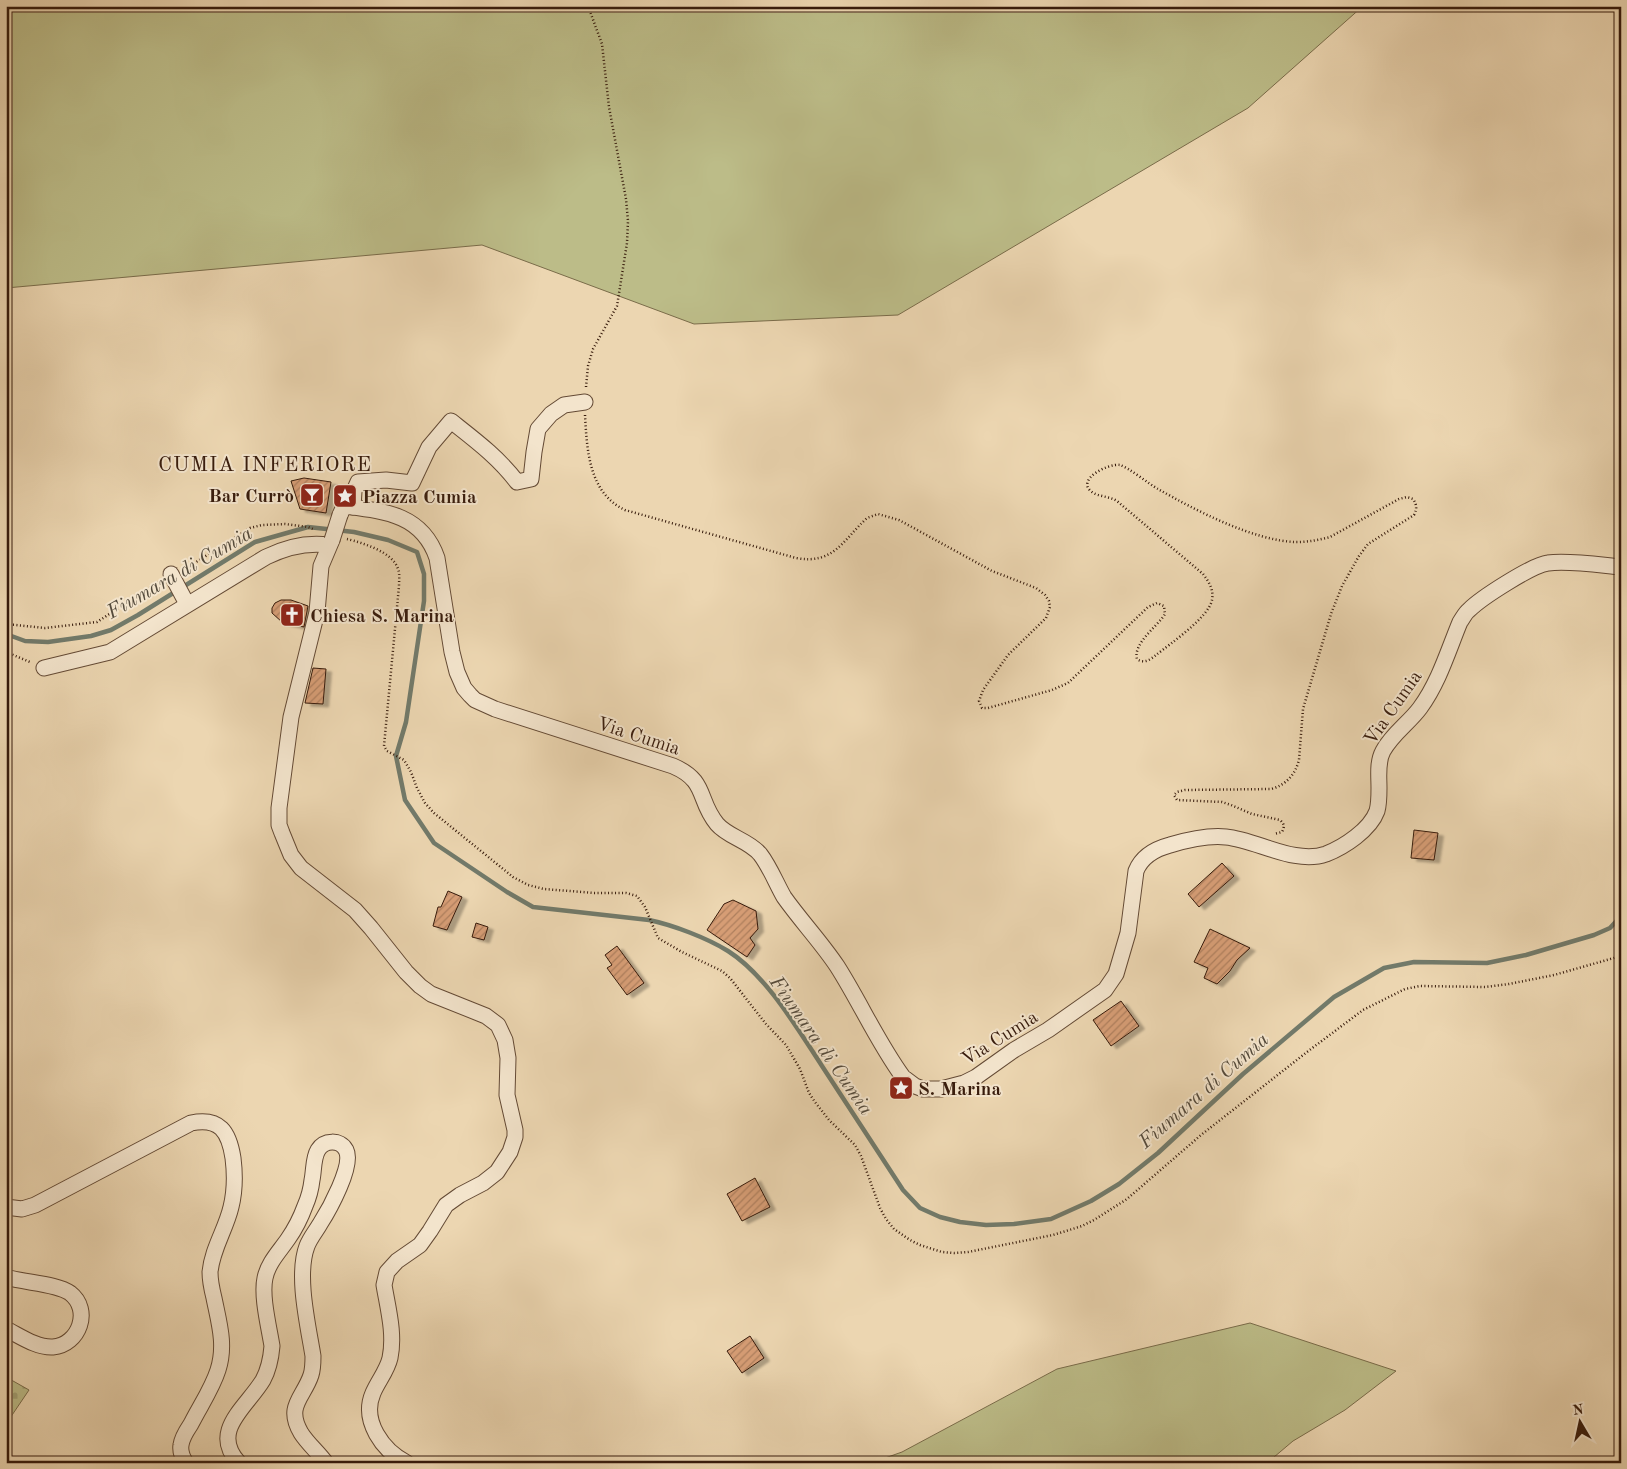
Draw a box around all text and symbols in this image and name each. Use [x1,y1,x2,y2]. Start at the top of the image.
district label: CUMIA INFERIORE [158,455,372,476]
bar icon: Bar Currò [299,482,325,508]
place icon: Piazza Cumia [332,483,358,509]
place label: Bar Currò [208,488,294,507]
place label: Piazza Cumia [362,489,477,508]
water label: Fiumara di Cumia [103,524,257,624]
church icon: Chiesa S. Marina [279,602,305,628]
place label: Chiesa S. Marina [310,608,454,627]
street label: Via Cumia [1362,667,1427,749]
street label: Via Cumia [594,715,683,760]
water label: Fiumara di Cumia [764,972,876,1120]
street label: Via Cumia [959,1008,1042,1070]
water label: Fiumara di Cumia [1135,1030,1273,1154]
place icon: S. Marina [888,1075,914,1101]
place label: S. Marina [918,1081,1001,1100]
north arrow [1554,1396,1604,1446]
text: N [1572,1402,1585,1418]

